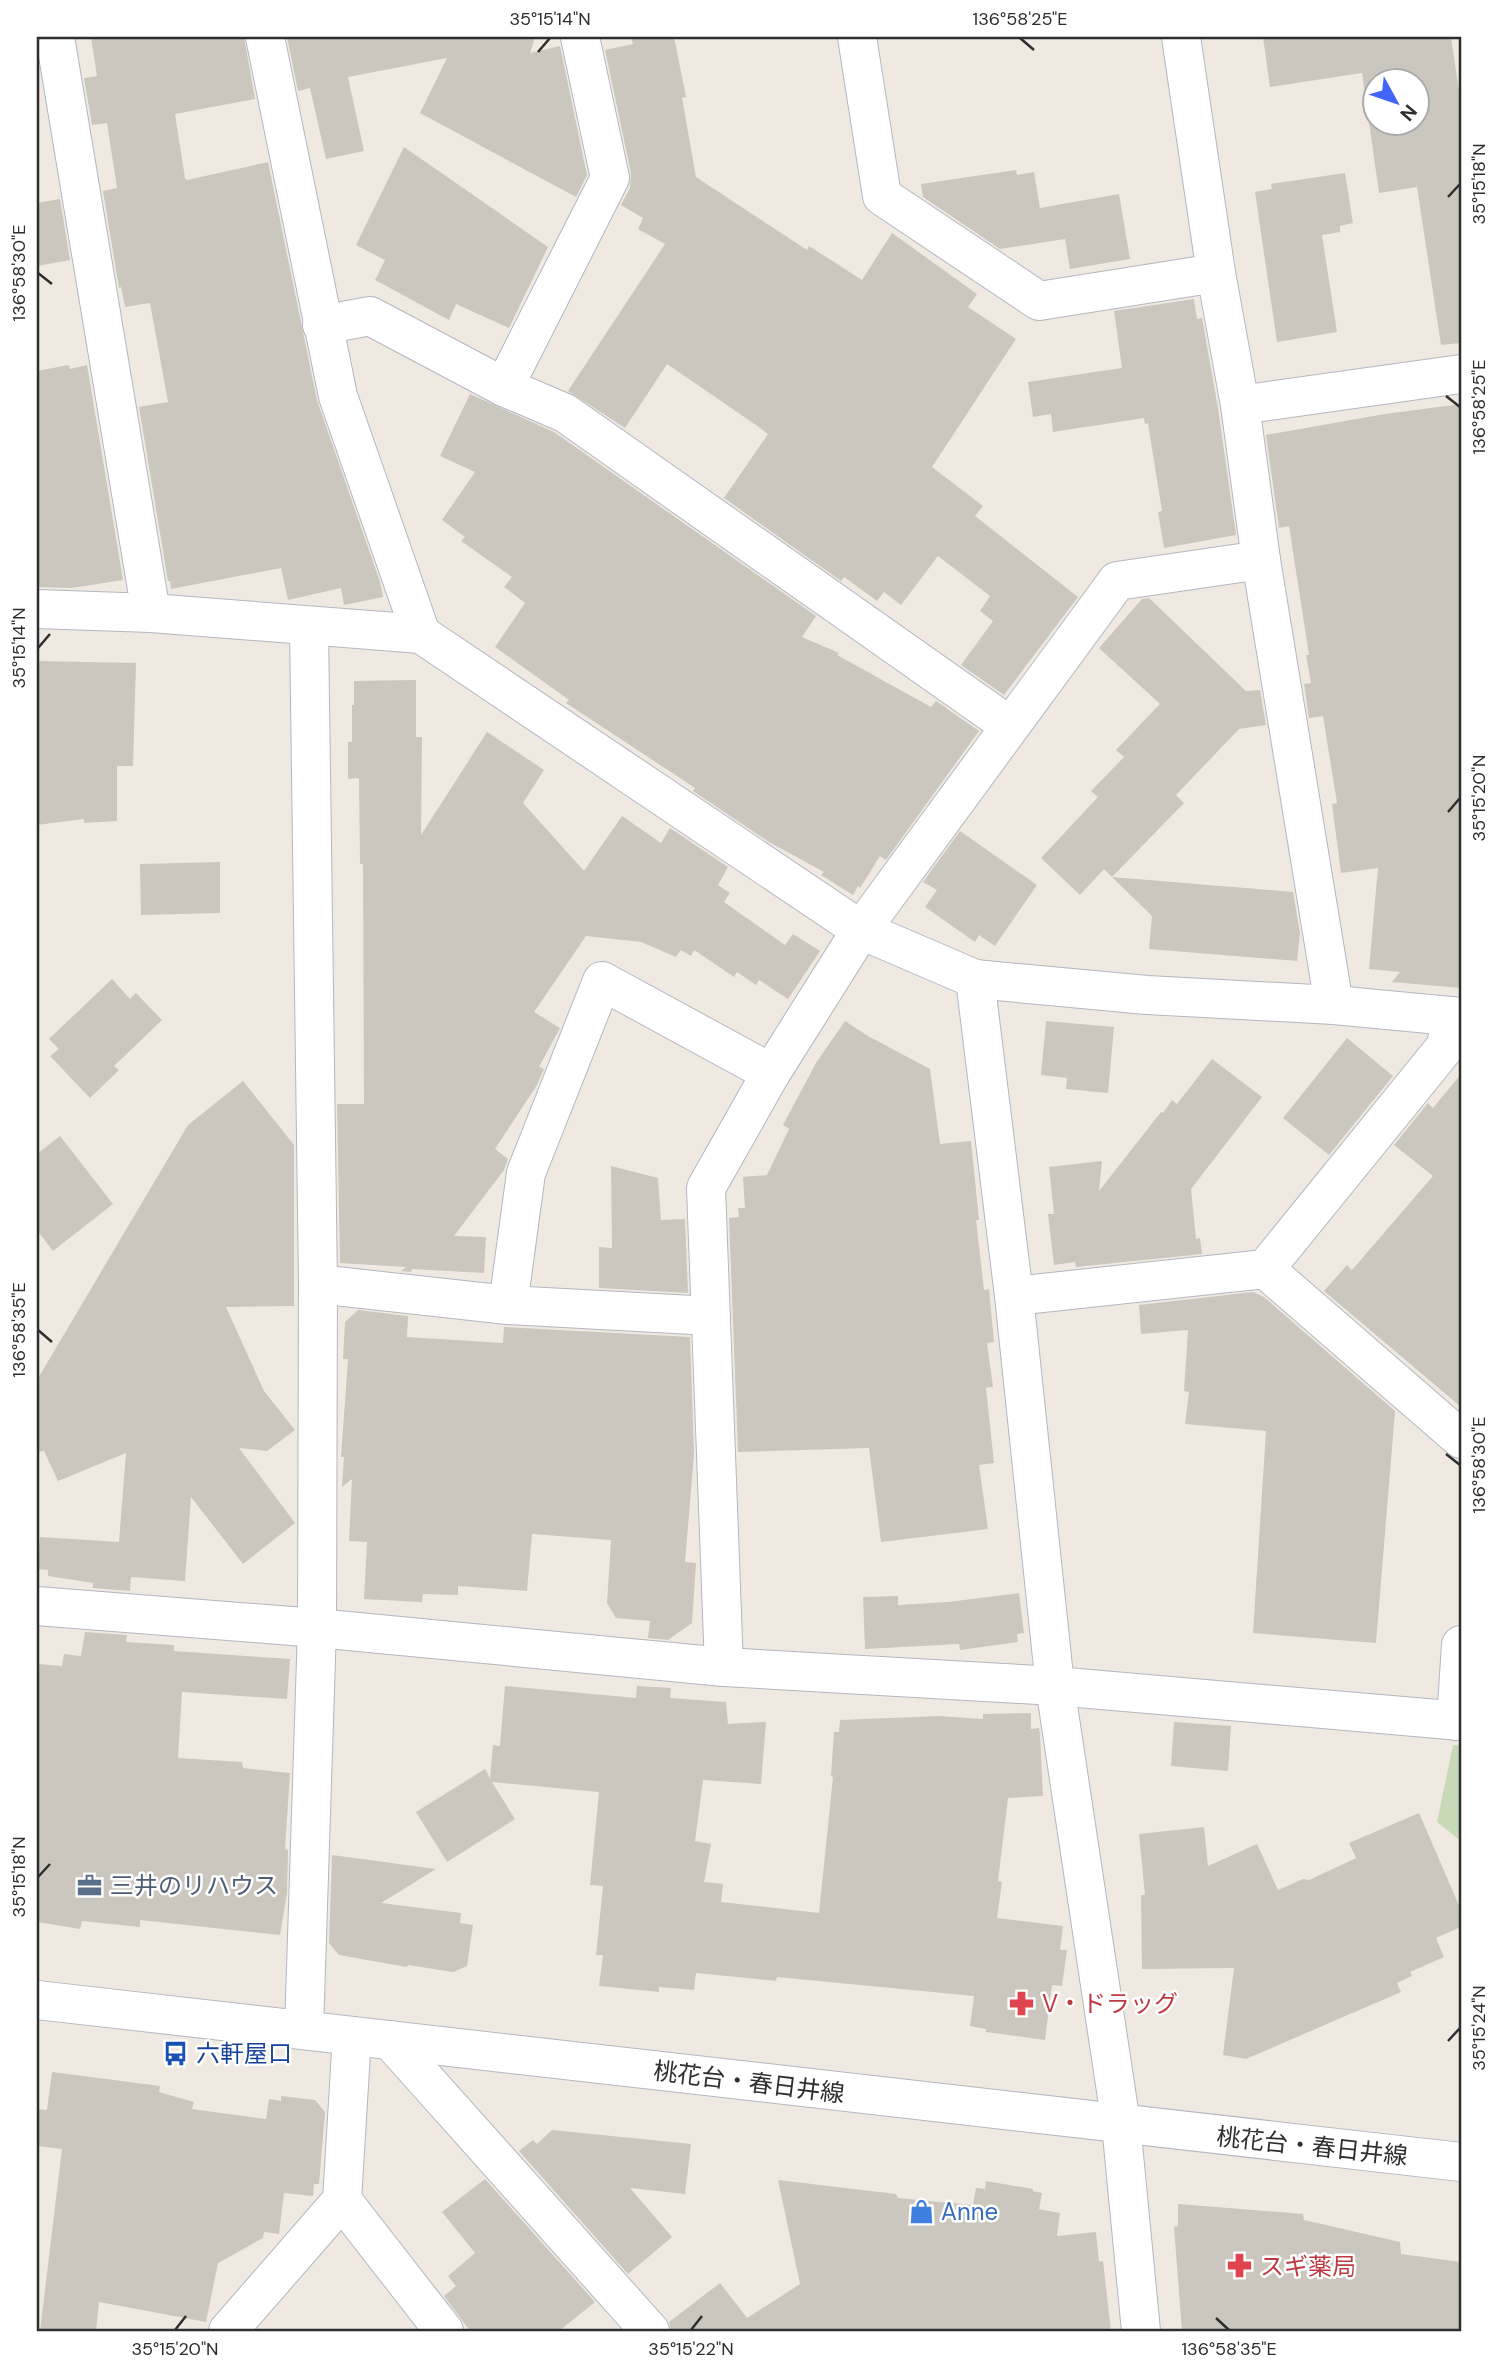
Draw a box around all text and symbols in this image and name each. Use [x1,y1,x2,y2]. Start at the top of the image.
text: 35°15'14"N [509,7,591,31]
text: 136°58'25"E [973,7,1067,31]
north arrow [1362,66,1432,136]
text: N [1395,99,1423,126]
text: 35°15'18"N [1467,143,1491,225]
text: 136°58'30"E [7,225,31,321]
text: 136°58'25"E [1467,360,1491,454]
text: 35°15'14"N [7,607,31,689]
text: 35°15'20"N [1467,754,1491,842]
text: 136°58'35"E [7,1282,31,1378]
text: 136°58'30"E [1467,1417,1491,1513]
text: 35°15'18"N [7,1836,31,1918]
place label: 三井のリハウス [110,1870,278,1901]
office icon: 三井のリハウス [76,1871,104,1899]
text: 35°15'24"N [1467,1985,1491,2071]
place label: V・ドラッグ [1042,1988,1178,2019]
pharmacy icon: V・ドラッグ [1008,1989,1036,2017]
place label: 六軒屋口 [196,2038,292,2069]
bus stop icon: 六軒屋口 [162,2039,190,2067]
street label: 桃花台・春日井線 [652,2055,846,2109]
street label: 桃花台・春日井線 [1215,2121,1409,2171]
place label: Anne [941,2196,998,2227]
shop icon: Anne [907,2197,935,2225]
place label: スギ薬局 [1260,2251,1356,2282]
pharmacy icon: スギ薬局 [1226,2252,1254,2280]
text: 35°15'20"N [131,2337,219,2361]
text: 35°15'22"N [648,2337,734,2361]
text: 136°58'35"E [1181,2337,1277,2361]

